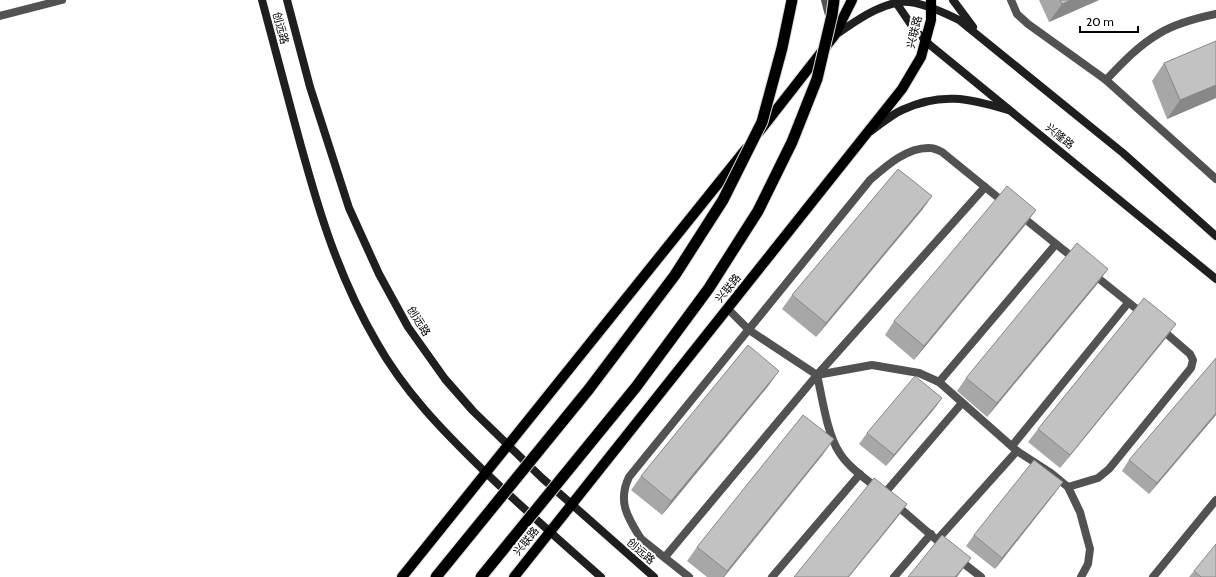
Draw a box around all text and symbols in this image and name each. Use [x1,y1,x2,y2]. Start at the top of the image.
scale bar [1080,8,1138,34]
street label: 创远路 [270,10,292,46]
street label: 兴联路 [903,14,925,50]
text: 20 m [1086,14,1114,29]
street label: 兴隆路 [1043,120,1077,152]
street label: 兴联路 [712,271,744,305]
street label: 创远路 [404,303,434,339]
street label: 兴联路 [510,524,542,558]
street label: 创远路 [624,535,658,567]

